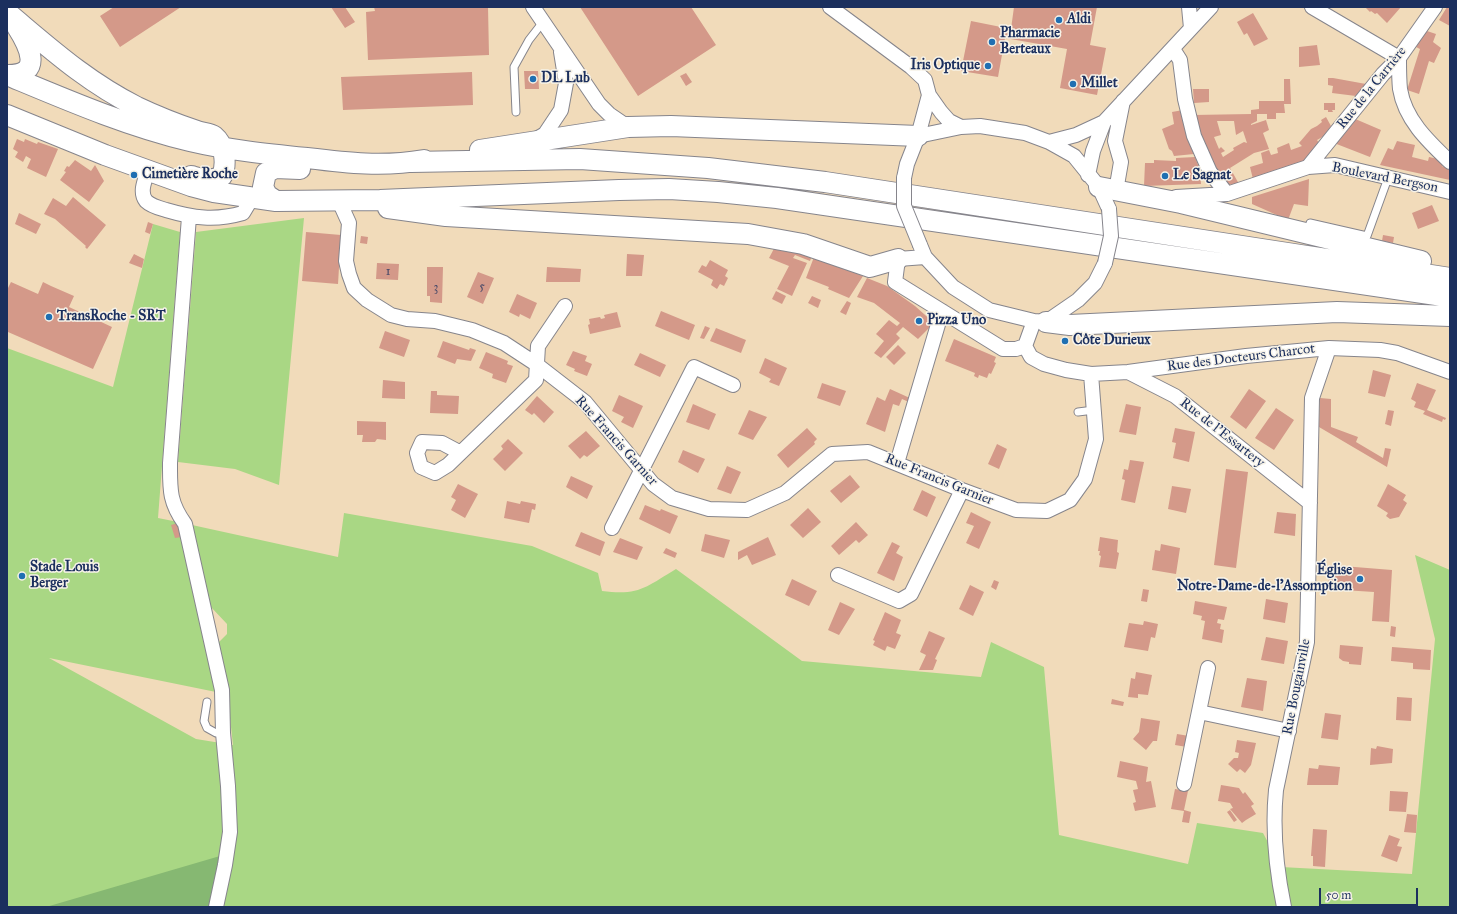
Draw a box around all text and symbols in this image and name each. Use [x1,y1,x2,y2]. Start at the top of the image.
place label: Aldi [1067,12,1091,28]
marker: Aldi [1054,15,1064,25]
place label: Pharmacie Berteaux [1000,26,1060,58]
marker: Pharmacie Berteaux [987,37,997,47]
street label: Rue de la Carrière [1334,43,1410,133]
place label: Iris Optique [910,58,980,74]
marker: Iris Optique [983,61,993,71]
place label: DL Lub [541,71,590,87]
marker: DL Lub [528,74,538,84]
place label: Millet [1081,76,1118,92]
marker: Millet [1068,79,1078,89]
street label: Boulevard Bergson [1330,159,1440,197]
place label: Cimetière Roche [142,167,238,183]
place label: Le Sagnat [1173,168,1231,184]
marker: Cimetière Roche [129,170,139,180]
marker: Le Sagnat [1160,171,1170,181]
house number: 1 [386,265,390,279]
house number: 5 [479,280,485,294]
house number: 3 [434,281,438,295]
place label: TransRoche - SRT [57,309,165,325]
marker: TransRoche - SRT [44,312,54,322]
place label: Pizza Uno [927,313,986,329]
marker: Pizza Uno [914,316,924,326]
place label: Côte Durieux [1073,333,1151,349]
marker: Côte Durieux [1060,336,1070,346]
street label: Rue des Docteurs Charcot [1166,341,1316,375]
street label: Rue Francis Garnier [571,393,661,489]
street label: Rue de l'Essartery [1176,395,1268,471]
street label: Rue Francis Garnier [882,451,996,509]
place label: Stade Louis Berger [30,560,99,592]
place label: Église Notre-Dame-de-l'Assomption [1177,563,1352,596]
marker: Stade Louis Berger [17,571,27,581]
marker: Église Notre-Dame-de-l'Assomption [1355,574,1365,584]
street label: Rue Bougainville [1279,638,1315,736]
scale bar [1321,880,1420,906]
text: 50 m [1326,888,1351,902]

